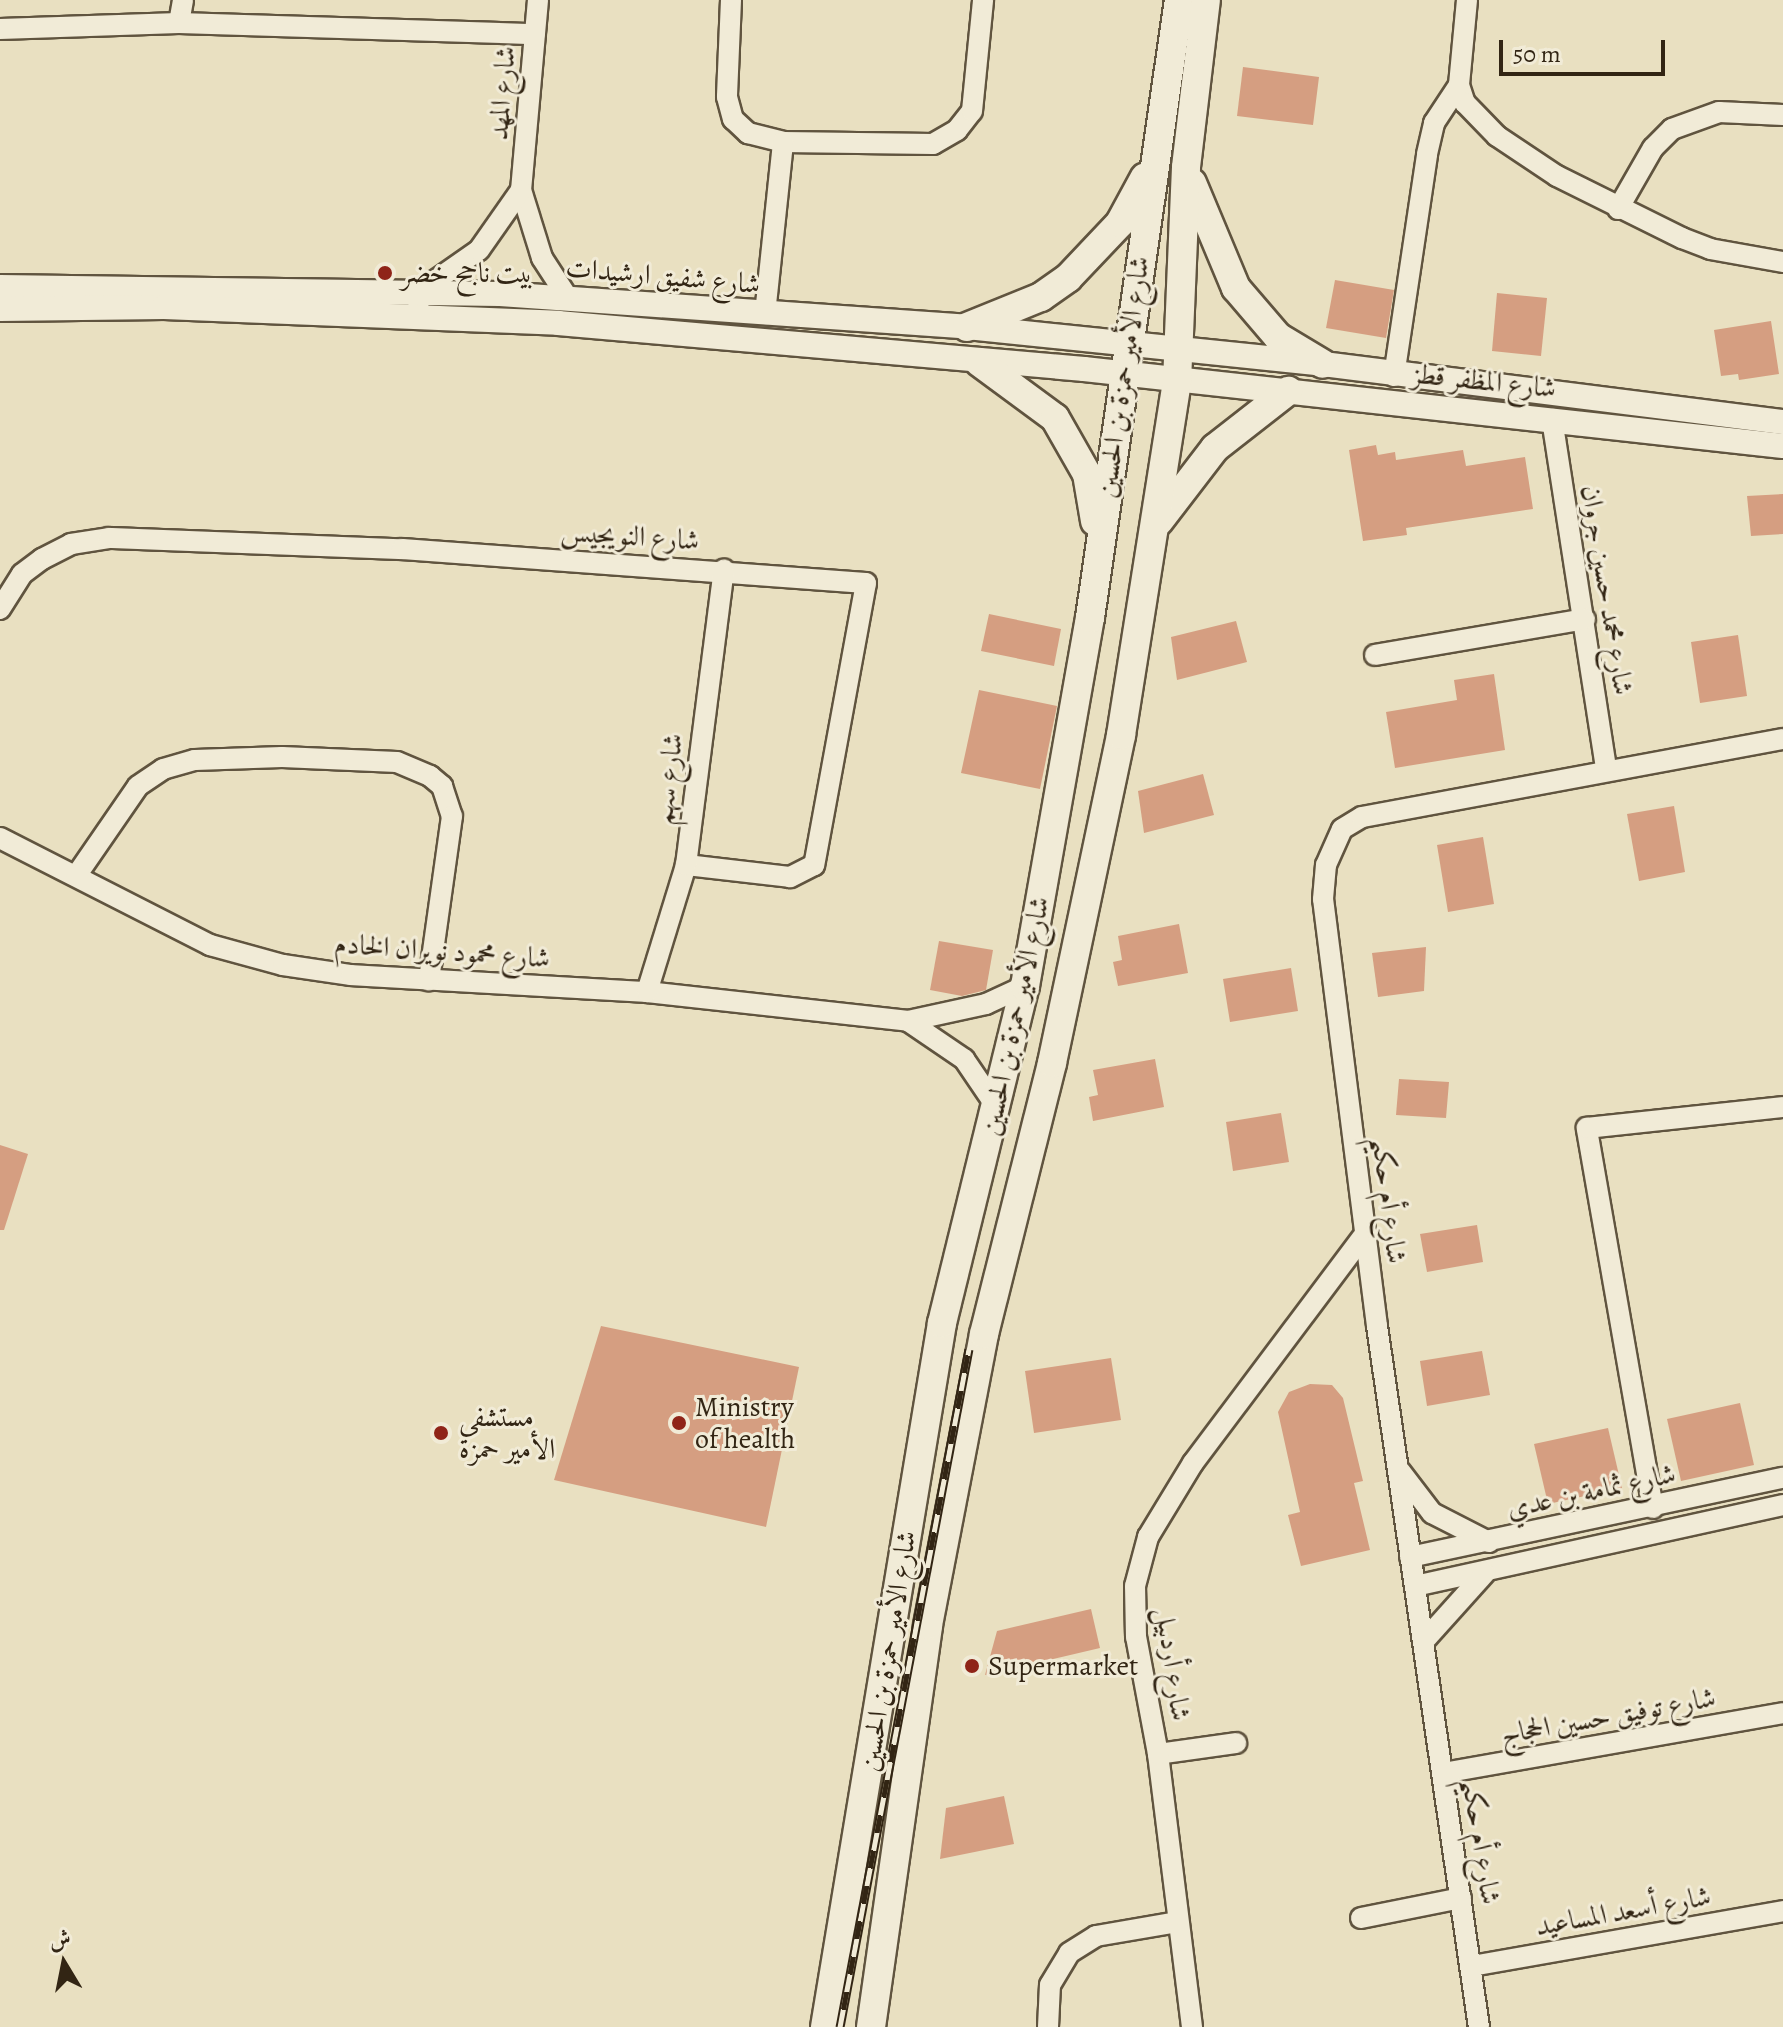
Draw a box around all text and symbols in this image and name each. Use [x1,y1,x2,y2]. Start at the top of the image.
scale bar [1503,24,1669,74]
text: 50 m [1513,38,1561,70]
street label: شارع المهد [481,45,523,141]
street label: شارع شفيق ارشيدات [564,251,762,301]
street label: شارع الأمير حمزة بن الحسين [1089,254,1157,500]
place label: بيت ناجح خضر [401,256,533,290]
marker: بيت ناجح خضر [376,264,394,282]
street label: شارع المظفر قطز [1410,357,1558,405]
street label: شارع محمد حسين جروان [1574,483,1640,697]
street label: شارع النويجيس [560,514,700,558]
street label: شارع سهم [646,732,690,826]
street label: شارع الأمير حمزة بن الحسين [973,894,1057,1138]
street label: شارع محمود نويران الخادم [333,927,551,975]
street label: شارع أم حكيم [1365,1134,1413,1266]
place label: Ministry of health [695,1390,795,1456]
place label: مستشفى الأمير حمزة [459,1400,555,1466]
marker: Ministry of health [670,1414,688,1432]
marker: مستشفى الأمير حمزة [430,1422,452,1444]
street label: شارع ثمامة بن عدي [1503,1457,1679,1525]
street label: شارع الأمير حمزة بن الحسين [852,1528,924,1774]
street label: شارع أردبيل [1148,1605,1198,1723]
place label: Supermarket [988,1649,1138,1683]
marker: Supermarket [963,1657,981,1675]
street label: شارع توفيق حسين الحجاج [1498,1681,1718,1751]
street label: شارع أم حكيم [1454,1775,1508,1907]
street label: شارع أسعد المساعيد [1533,1879,1713,1943]
north arrow [24,1923,104,2003]
text: ش [46,1923,73,1956]

